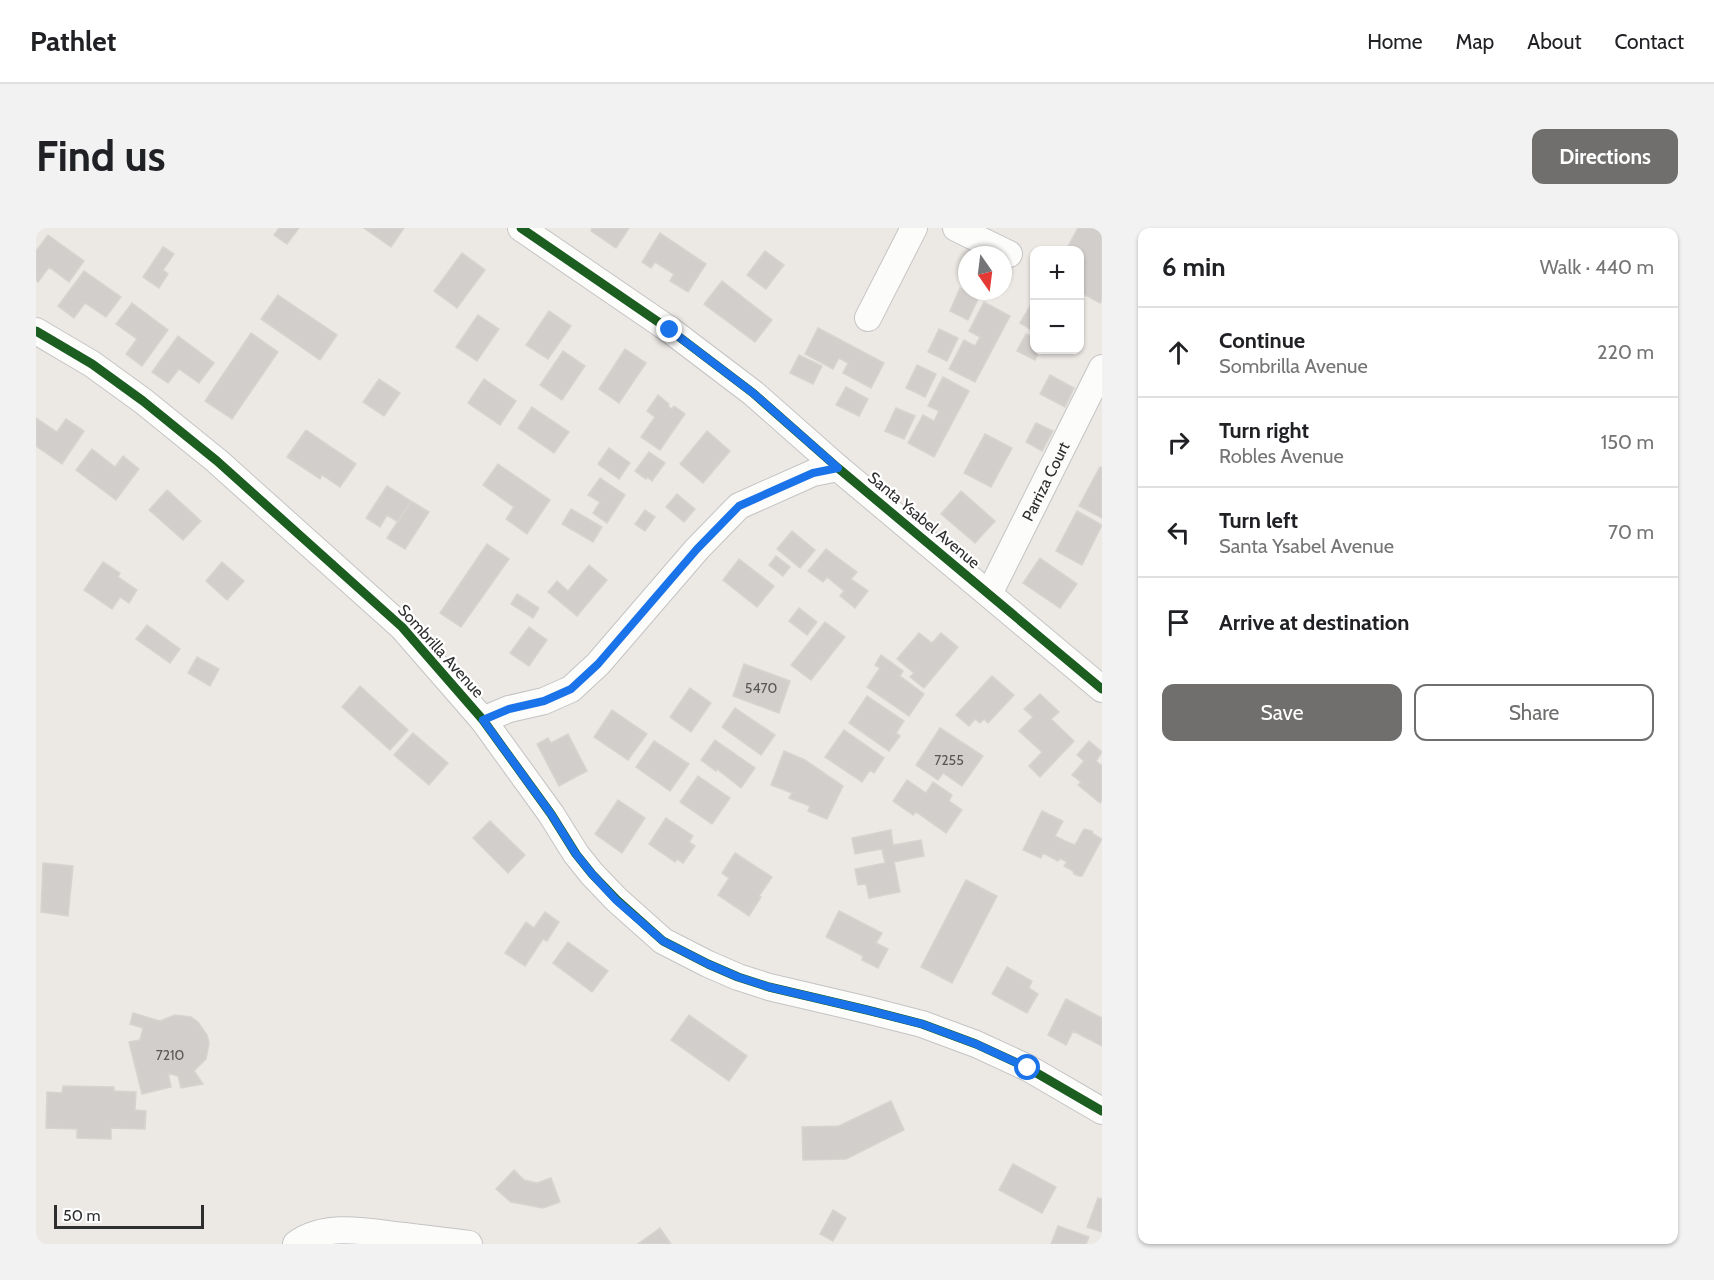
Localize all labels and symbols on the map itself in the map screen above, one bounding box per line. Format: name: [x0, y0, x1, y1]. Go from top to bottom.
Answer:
north arrow: [958, 246, 1012, 300]
route end: [656, 316, 682, 342]
street label: Parriza Court: [1018, 438, 1073, 524]
street label: Santa Ysabel Avenue: [864, 468, 984, 572]
street label: Sombrilla Avenue: [394, 600, 488, 702]
house number: 5470: [745, 679, 777, 697]
house number: 7255: [934, 751, 964, 769]
house number: 7210: [156, 1046, 185, 1064]
route start: [1014, 1054, 1040, 1080]
scale bar: [54, 1202, 204, 1230]

